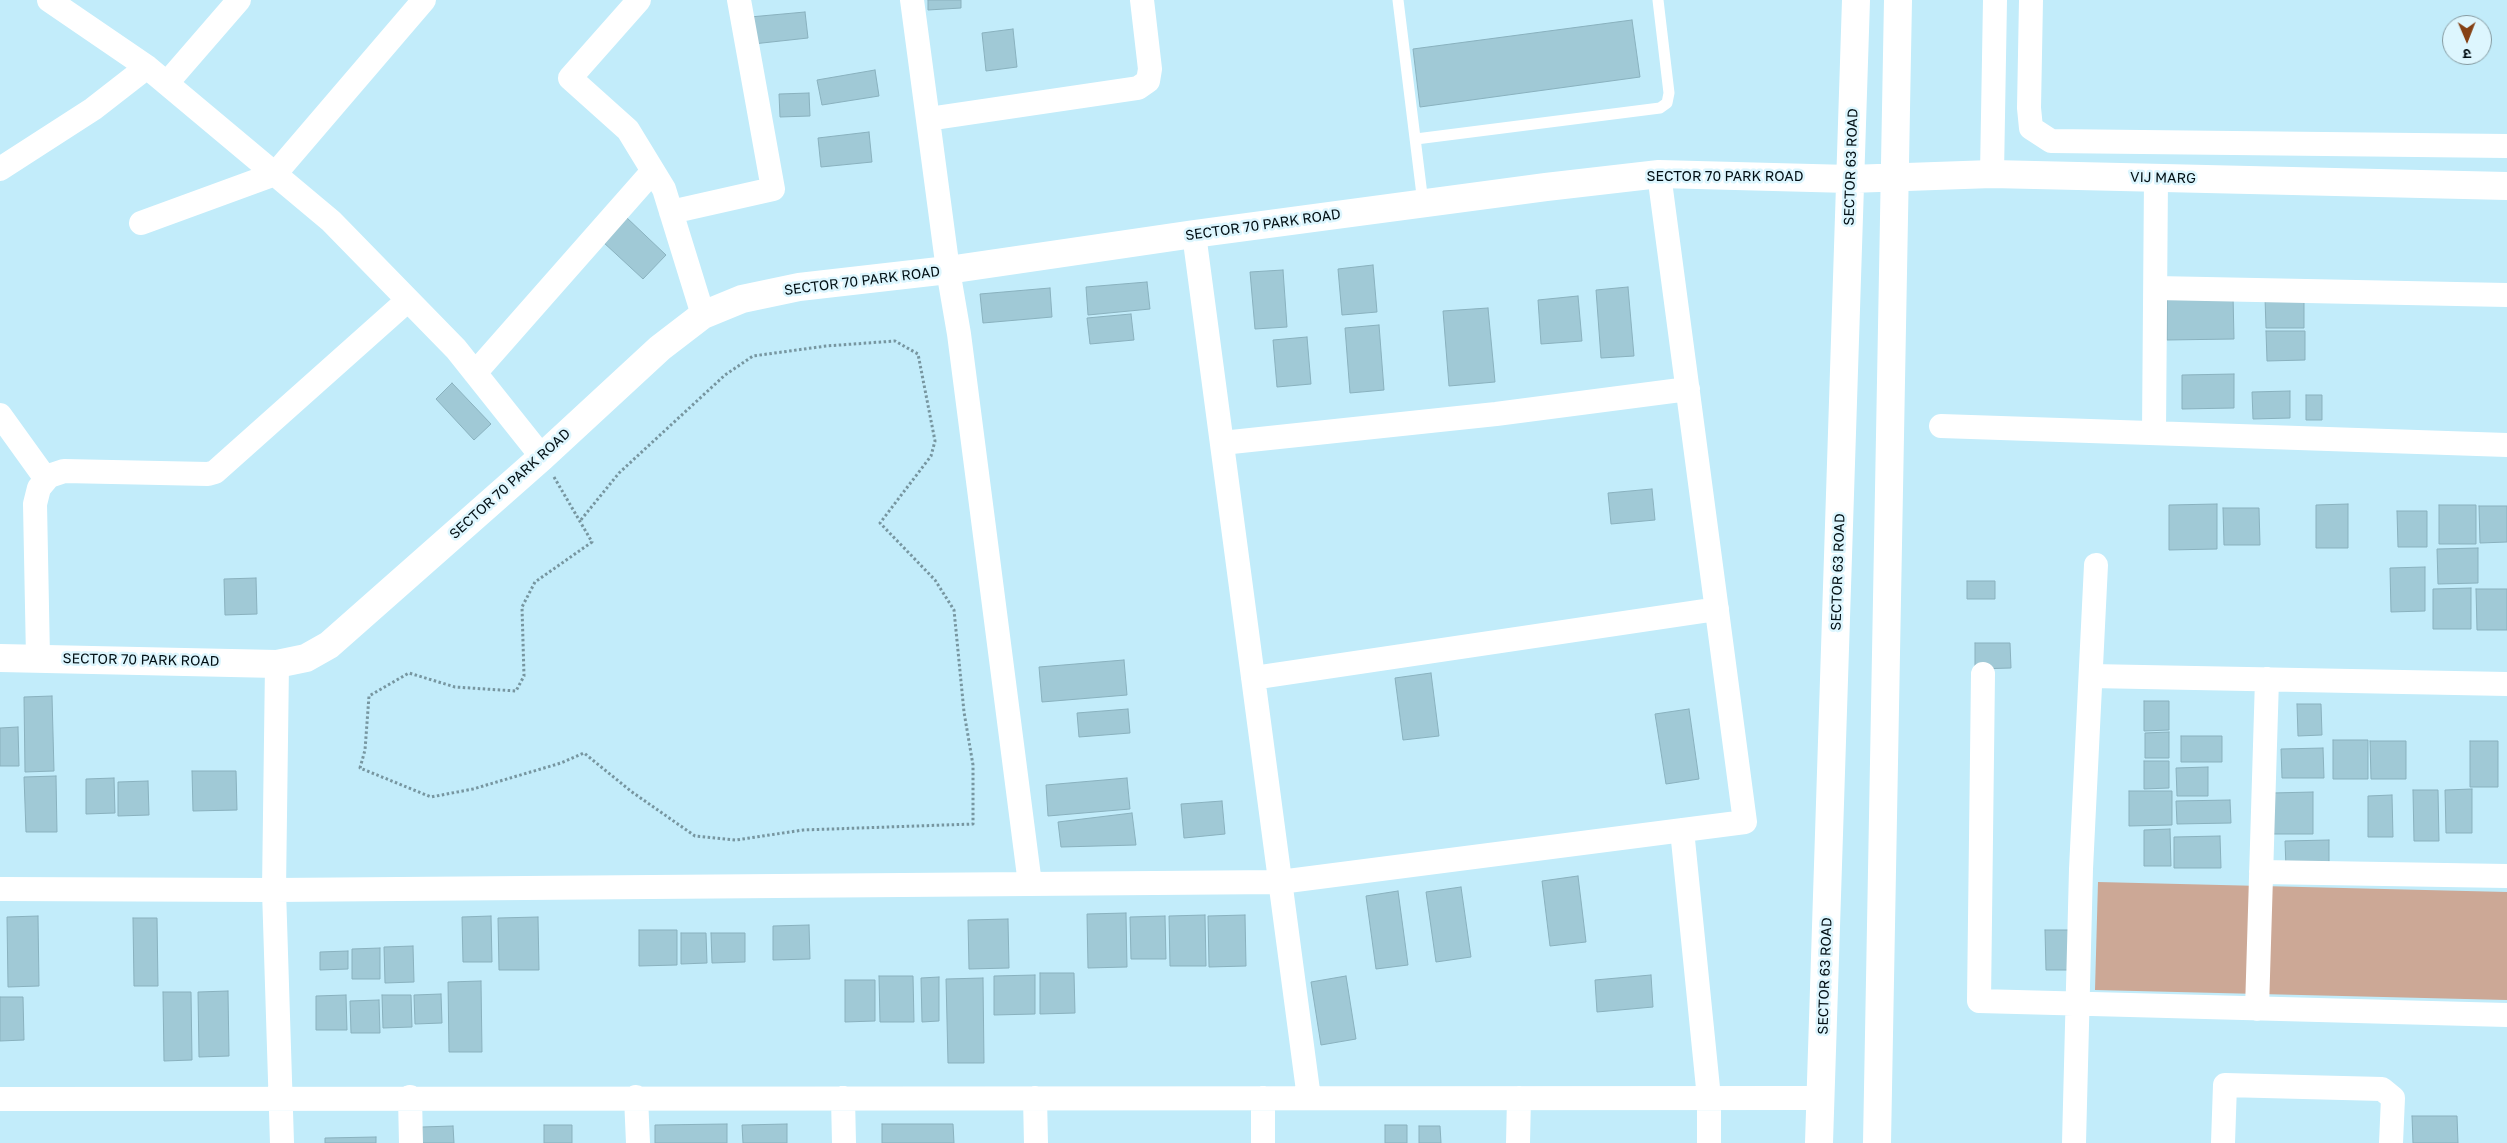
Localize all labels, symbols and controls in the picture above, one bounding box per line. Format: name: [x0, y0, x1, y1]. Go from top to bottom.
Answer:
north arrow: [2442, 15, 2492, 65]
text: उ: [2463, 46, 2472, 63]
street label: SECTOR 63 ROAD: [1841, 108, 1861, 226]
street label: SECTOR 70 PARK ROAD: [1647, 169, 1803, 185]
street label: VIJ MARG: [2130, 169, 2196, 187]
street label: SECTOR 70 PARK ROAD: [1184, 206, 1342, 244]
street label: SECTOR 70 PARK ROAD: [783, 263, 941, 299]
street label: SECTOR 70 PARK ROAD: [446, 425, 574, 543]
street label: SECTOR 63 ROAD: [1828, 513, 1848, 631]
street label: SECTOR 70 PARK ROAD: [62, 650, 220, 670]
street label: SECTOR 63 ROAD: [1815, 917, 1835, 1035]

